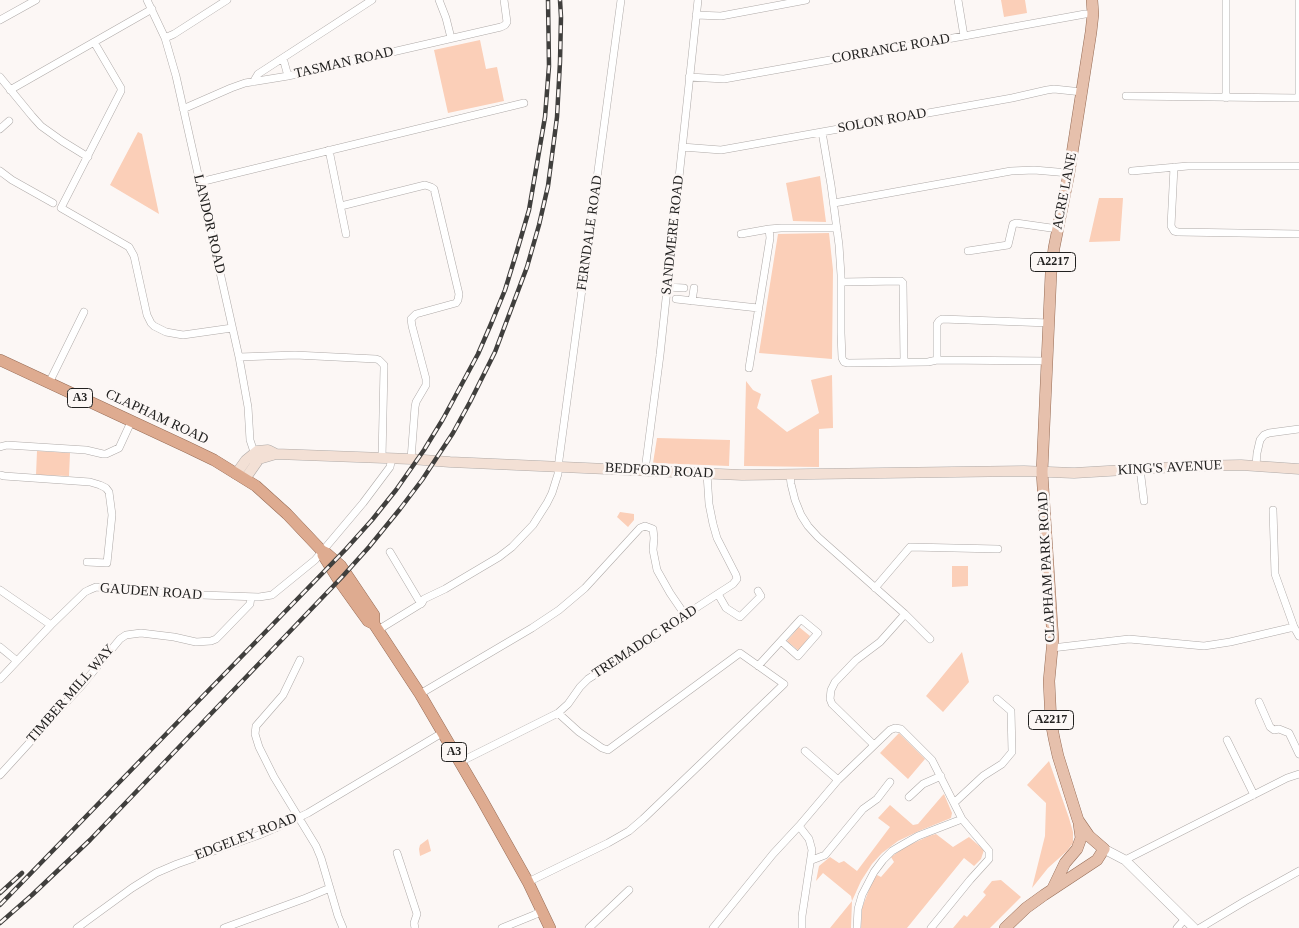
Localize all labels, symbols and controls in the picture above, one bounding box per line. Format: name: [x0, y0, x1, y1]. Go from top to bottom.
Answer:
street label: CORRANCE ROAD: [831, 30, 951, 68]
street label: TASMAN ROAD: [293, 43, 395, 83]
street label: SOLON ROAD: [836, 105, 928, 137]
street label: ACRE LANE: [1049, 151, 1081, 231]
street label: LANDOR ROAD: [189, 173, 229, 275]
street label: FERNDALE ROAD: [574, 174, 606, 292]
street label: SANDMERE ROAD: [658, 174, 688, 296]
road number: A2217: [1030, 252, 1076, 272]
street label: CLAPHAM ROAD: [103, 386, 211, 448]
road number: A3: [68, 388, 92, 408]
street label: KING'S AVENUE: [1117, 457, 1223, 479]
street label: BEDFORD ROAD: [604, 460, 714, 482]
street label: CLAPHAM PARK ROAD: [1035, 491, 1059, 643]
street label: GAUDEN ROAD: [99, 580, 203, 604]
street label: TREMADOC ROAD: [589, 602, 701, 682]
street label: TIMBER MILL WAY: [24, 641, 118, 747]
road number: A2217: [1028, 710, 1074, 730]
road number: A3: [442, 742, 466, 762]
street label: EDGELEY ROAD: [193, 810, 299, 864]

